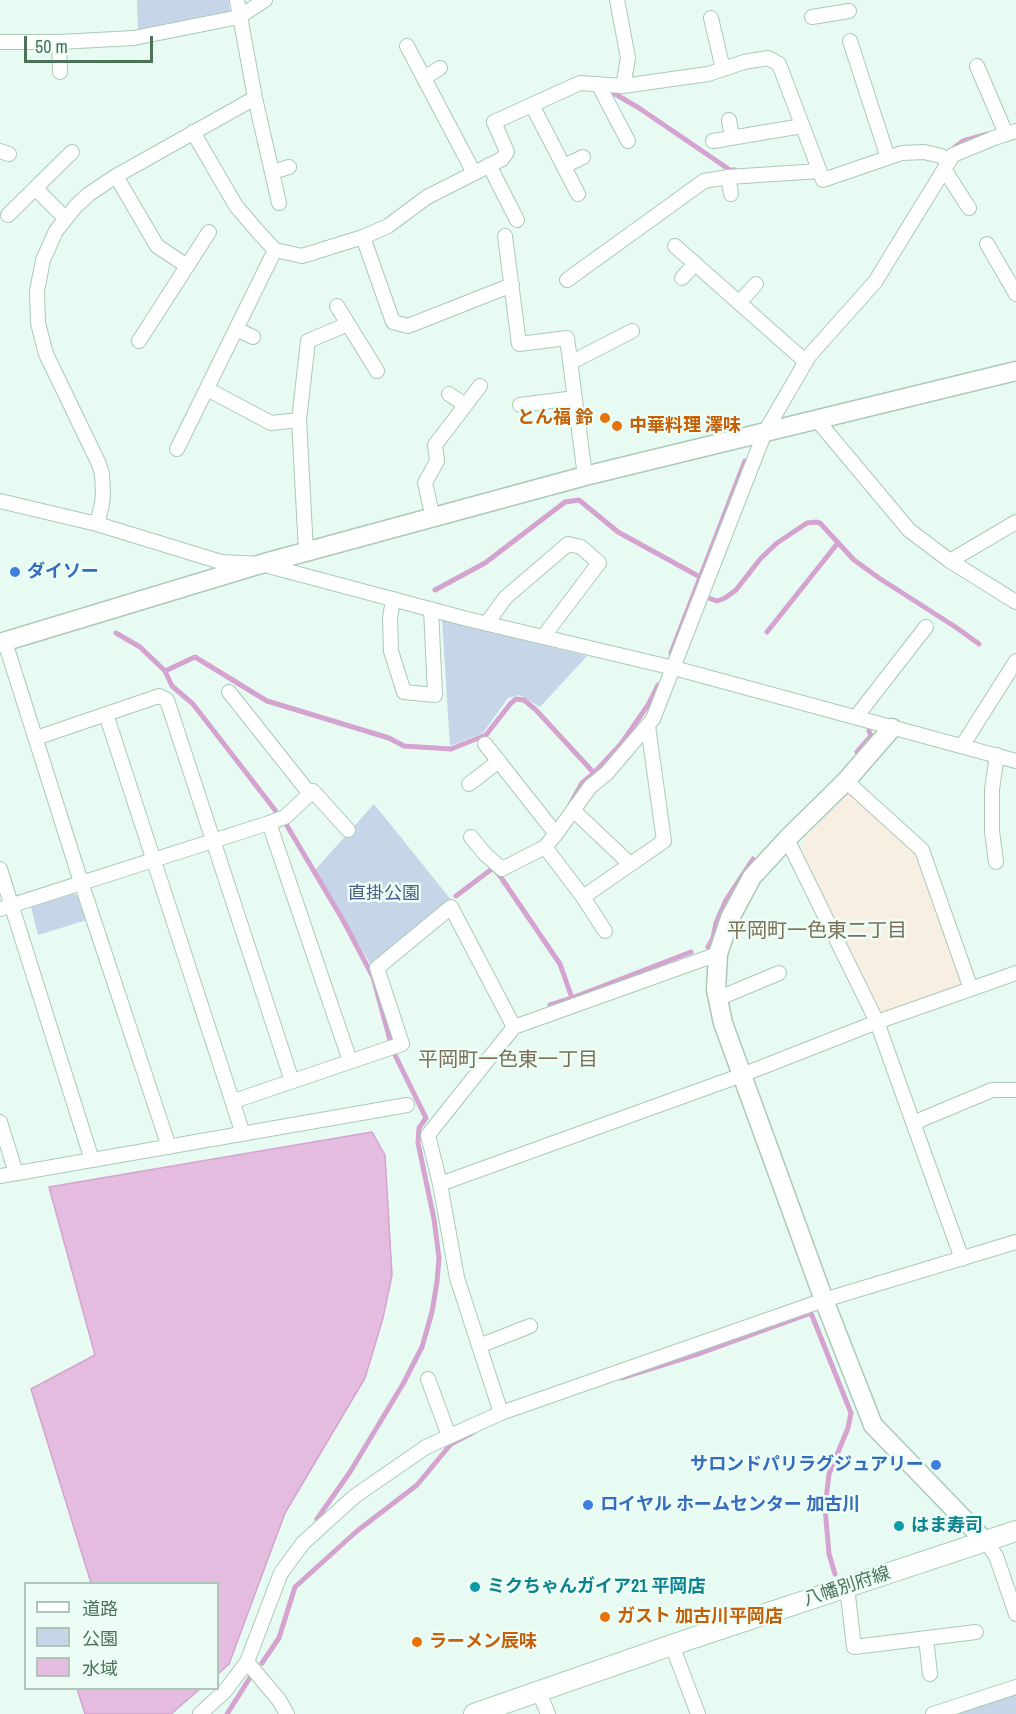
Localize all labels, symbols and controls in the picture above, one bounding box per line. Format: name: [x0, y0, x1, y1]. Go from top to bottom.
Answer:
scale bar: [27, 24, 156, 62]
text: 50 m: [35, 34, 68, 59]
place label: とん福 鈴: [517, 407, 593, 429]
marker: とん福 鈴: [598, 411, 612, 425]
place label: 中華料理 澤味: [629, 415, 741, 437]
marker: 中華料理 澤味: [610, 419, 624, 433]
place label: ダイソー: [27, 561, 99, 583]
marker: ダイソー: [8, 565, 22, 579]
park label: 直掛公園: [348, 883, 420, 905]
district label: 平岡町一色東二丁目: [727, 920, 907, 944]
district label: 平岡町一色東一丁目: [418, 1049, 598, 1073]
place label: サロンドパリラグジュアリー: [690, 1454, 924, 1476]
marker: サロンドパリラグジュアリー: [929, 1458, 943, 1472]
place label: ロイヤル ホームセンター 加古川: [600, 1494, 860, 1516]
marker: ロイヤル ホームセンター 加古川: [581, 1498, 595, 1512]
place label: はま寿司: [911, 1515, 983, 1537]
marker: はま寿司: [892, 1519, 906, 1533]
street label: 八幡別府線: [801, 1563, 893, 1611]
place label: ミクちゃんガイア21 平岡店: [487, 1576, 706, 1598]
marker: ミクちゃんガイア21 平岡店: [468, 1580, 482, 1594]
legend: [24, 1582, 219, 1690]
text: 道路: [82, 1596, 118, 1621]
place label: ガスト 加古川平岡店: [617, 1606, 783, 1628]
marker: ガスト 加古川平岡店: [598, 1610, 612, 1624]
text: 公園: [82, 1626, 118, 1651]
place label: ラーメン辰味: [429, 1631, 537, 1653]
marker: ラーメン辰味: [410, 1635, 424, 1649]
text: 水域: [82, 1656, 118, 1681]

